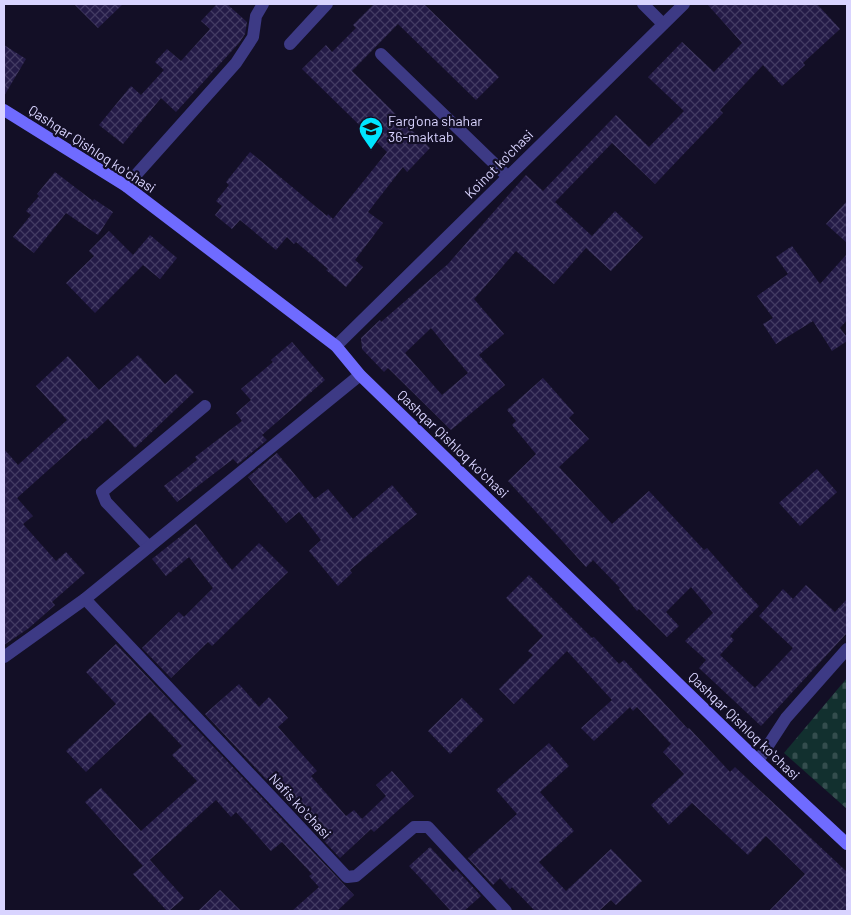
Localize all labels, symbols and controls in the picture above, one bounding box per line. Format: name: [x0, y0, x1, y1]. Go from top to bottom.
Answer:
street label: Qashqar Qishloq koʻchasi: [26, 101, 159, 196]
place label: Farg'ona shahar 36-maktab: [388, 112, 482, 145]
school or university icon: Farg'ona shahar 36-maktab: [358, 116, 384, 150]
street label: Koinot ko'chasi: [461, 126, 537, 202]
street label: Qashqar Qishloq koʻchasi: [394, 386, 513, 501]
street label: Qashqar Qishloq koʻchasi: [685, 668, 804, 783]
street label: Nafis koʻchasi: [266, 769, 335, 842]

